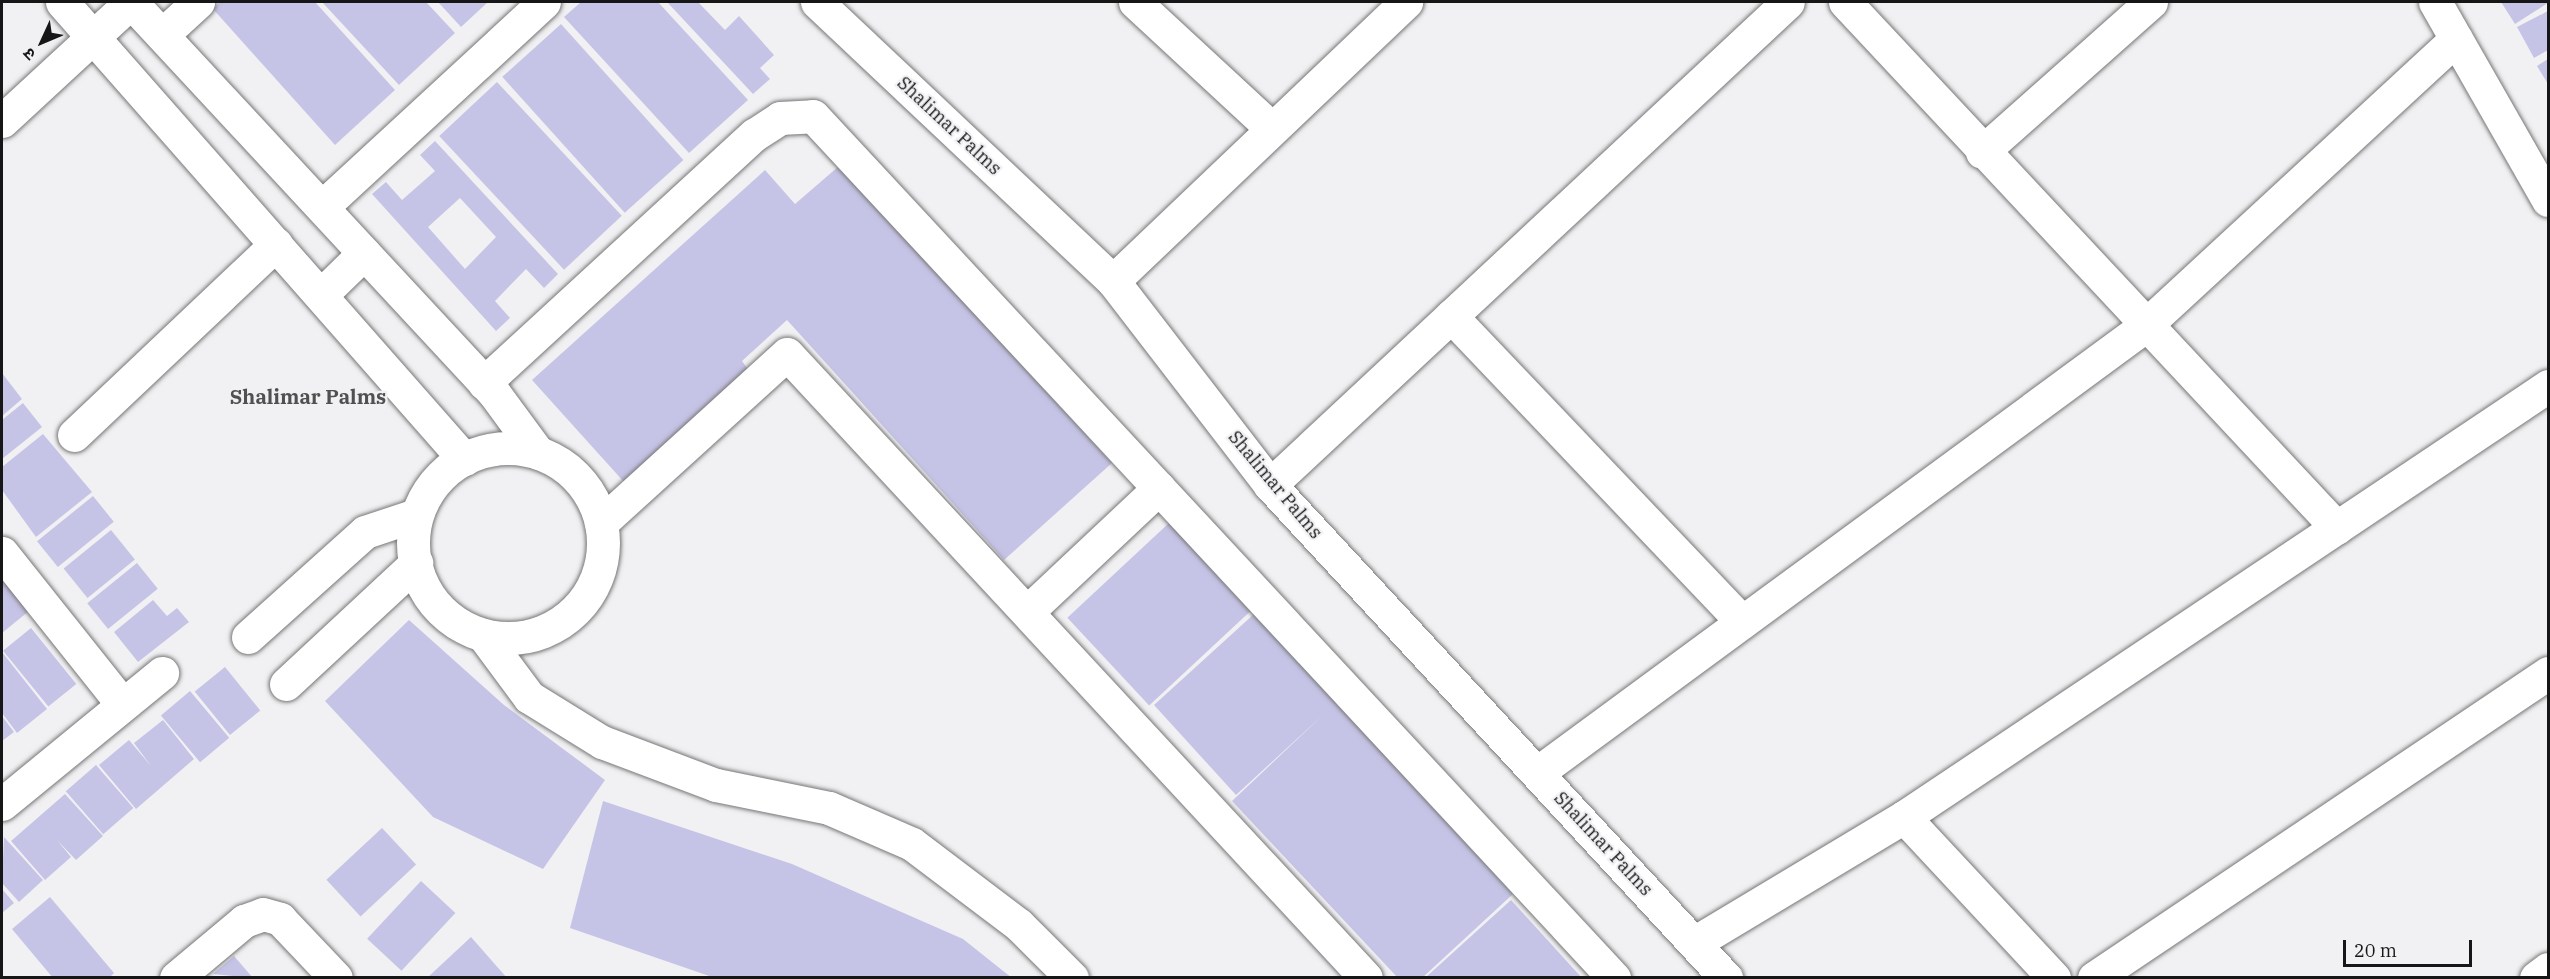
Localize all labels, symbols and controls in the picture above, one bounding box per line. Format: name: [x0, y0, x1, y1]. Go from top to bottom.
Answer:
north arrow: [12, 12, 72, 72]
text: उ: [19, 44, 40, 65]
street label: Shalimar Palms: [893, 72, 1005, 180]
district label: Shalimar Palms: [230, 384, 386, 408]
street label: Shalimar Palms: [1224, 427, 1326, 543]
street label: Shalimar Palms: [1549, 788, 1657, 900]
scale bar: [2346, 928, 2475, 966]
text: 20 m: [2354, 939, 2397, 962]

